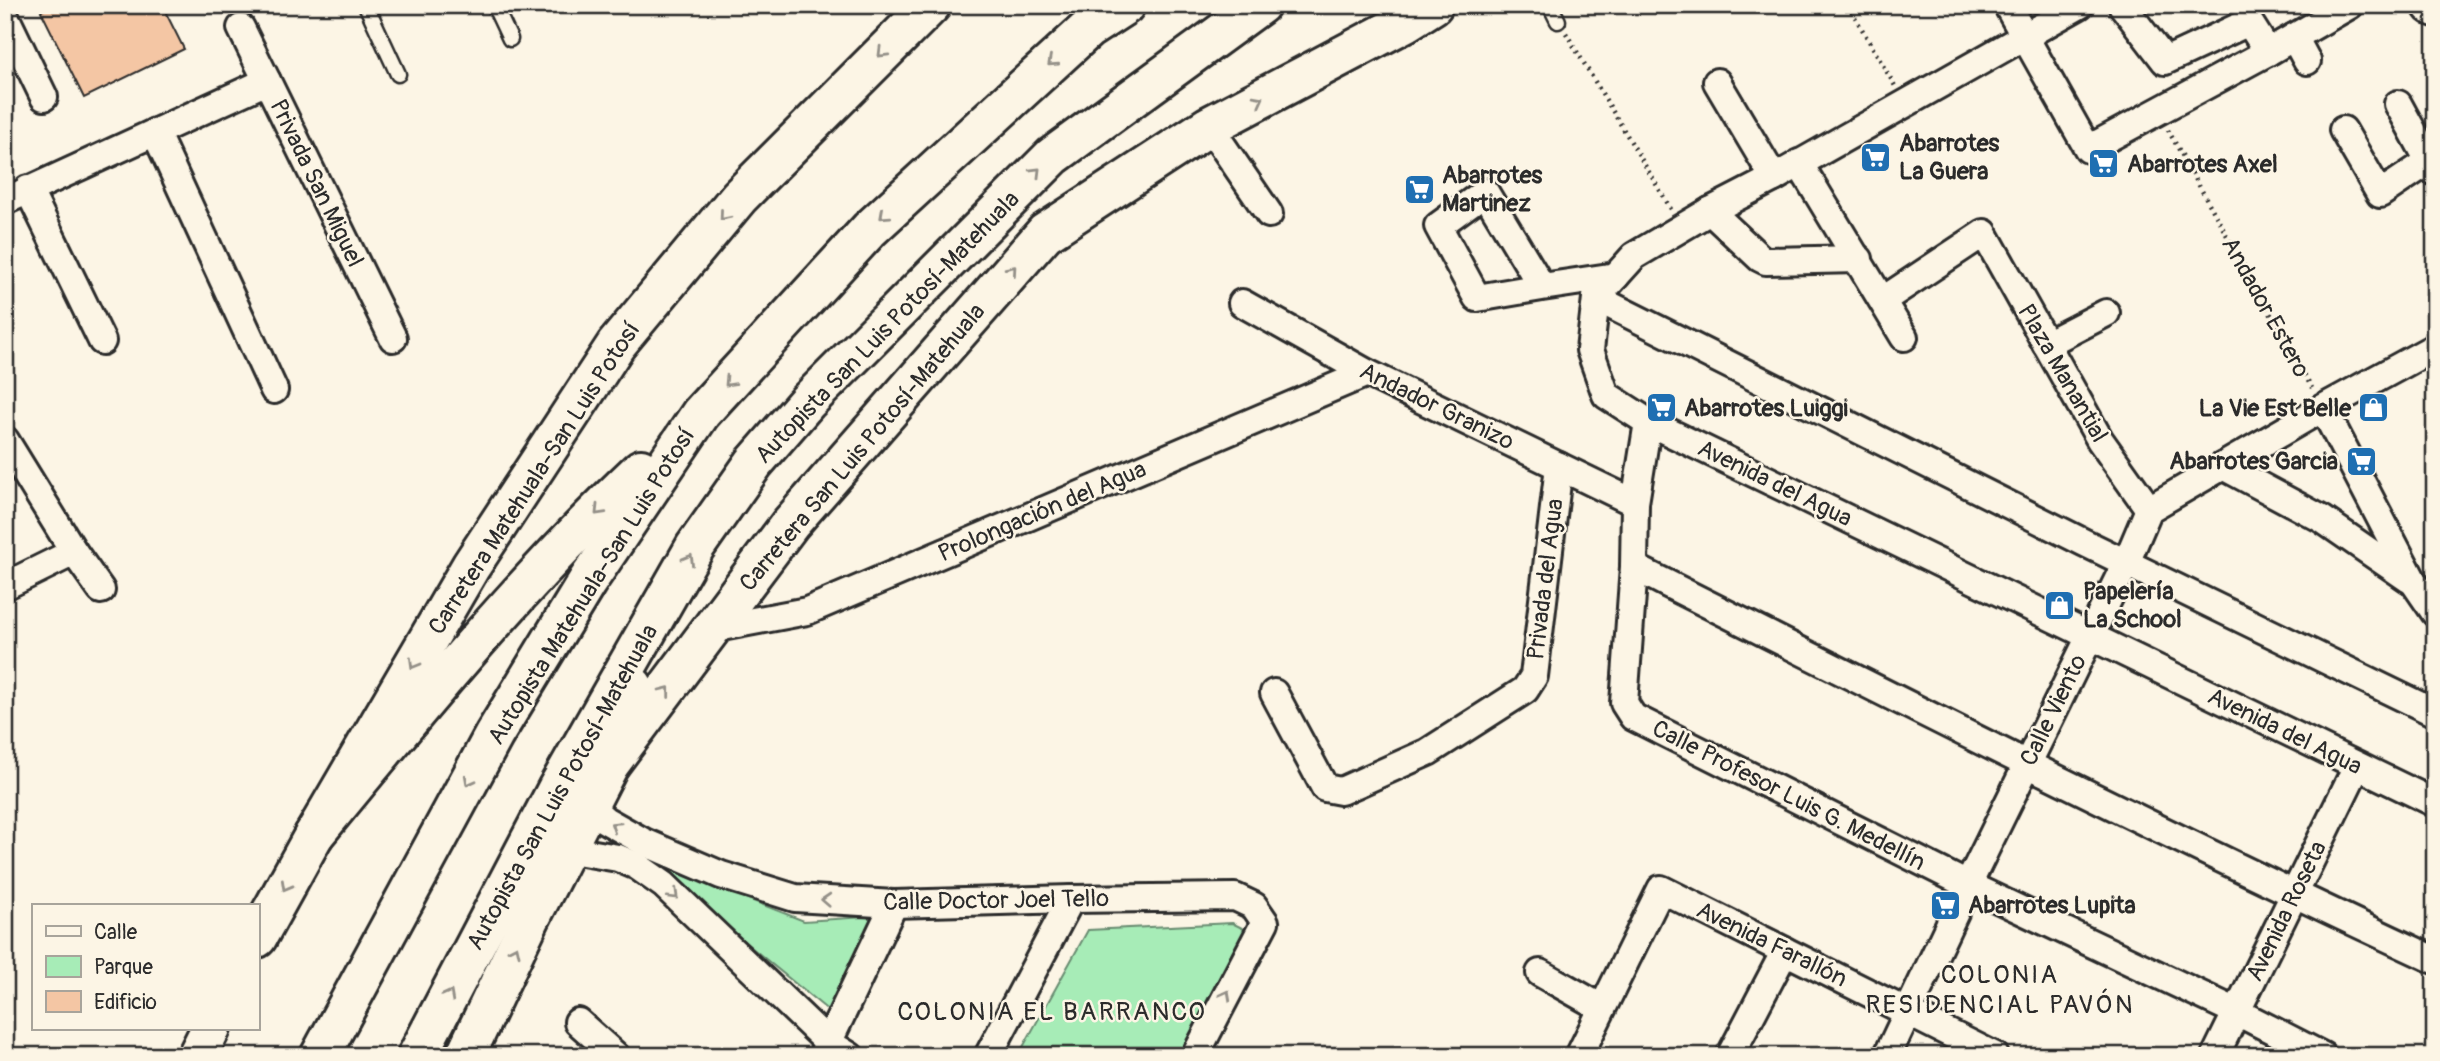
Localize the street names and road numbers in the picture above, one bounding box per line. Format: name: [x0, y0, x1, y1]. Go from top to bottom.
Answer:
street label: Privada San Miguel: [263, 95, 370, 272]
street label: Autopista San Luis Potosí-Matehuala: [749, 185, 1026, 470]
street label: Andador Estero: [2215, 232, 2316, 382]
street label: Carretera San Luis Potosí-Matehuala: [733, 297, 991, 597]
street label: Plaza Manantial: [2011, 299, 2114, 448]
street label: Carretera Matehuala-San Luis Potosí: [422, 317, 646, 640]
street label: Andador Granizo: [1355, 357, 1519, 456]
street label: Autopista Matehuala-San Luis Potosí: [482, 423, 701, 750]
street label: Avenida del Agua: [1693, 434, 1857, 533]
street label: Prolongación del Agua: [934, 455, 1150, 568]
street label: Privada del Agua: [1521, 497, 1570, 661]
street label: Autopista San Luis Potosí-Matehuala: [461, 619, 664, 955]
street label: Calle Viento: [2014, 650, 2093, 771]
street label: Avenida del Agua: [2203, 682, 2367, 781]
street label: Calle Profesor Luis G. Medellín: [1647, 714, 1930, 877]
street label: Avenida Roseta: [2240, 836, 2333, 986]
street label: Calle Doctor Joel Tello: [883, 884, 1109, 917]
street label: Avenida Farallón: [1692, 895, 1852, 993]

